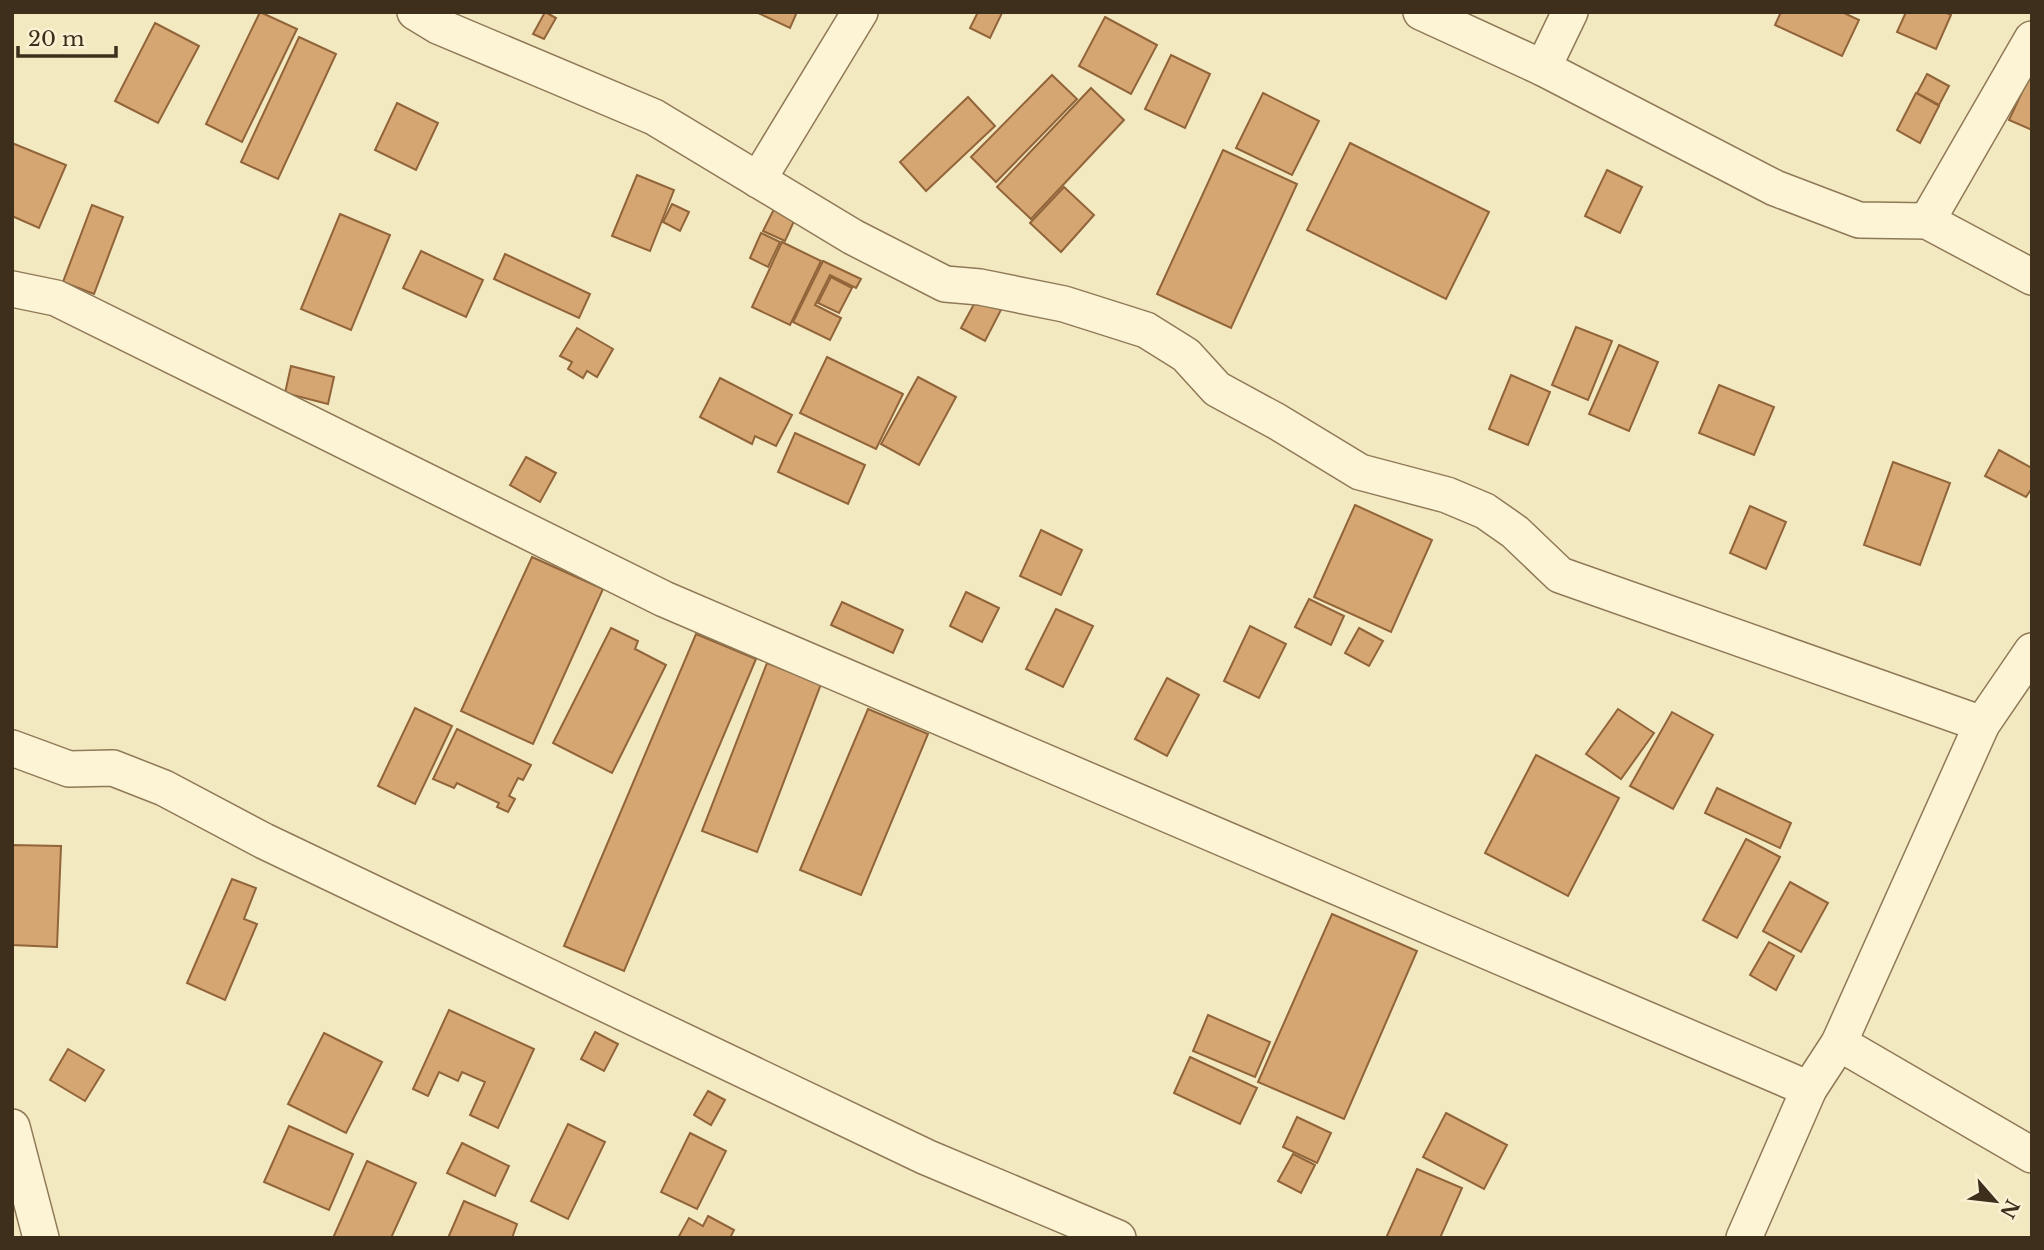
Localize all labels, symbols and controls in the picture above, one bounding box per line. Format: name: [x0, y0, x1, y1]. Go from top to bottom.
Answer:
scale bar: [18, 14, 116, 58]
text: 20 m: [28, 26, 85, 52]
north arrow: [1960, 1166, 2030, 1236]
text: N: [1995, 1195, 2024, 1222]

